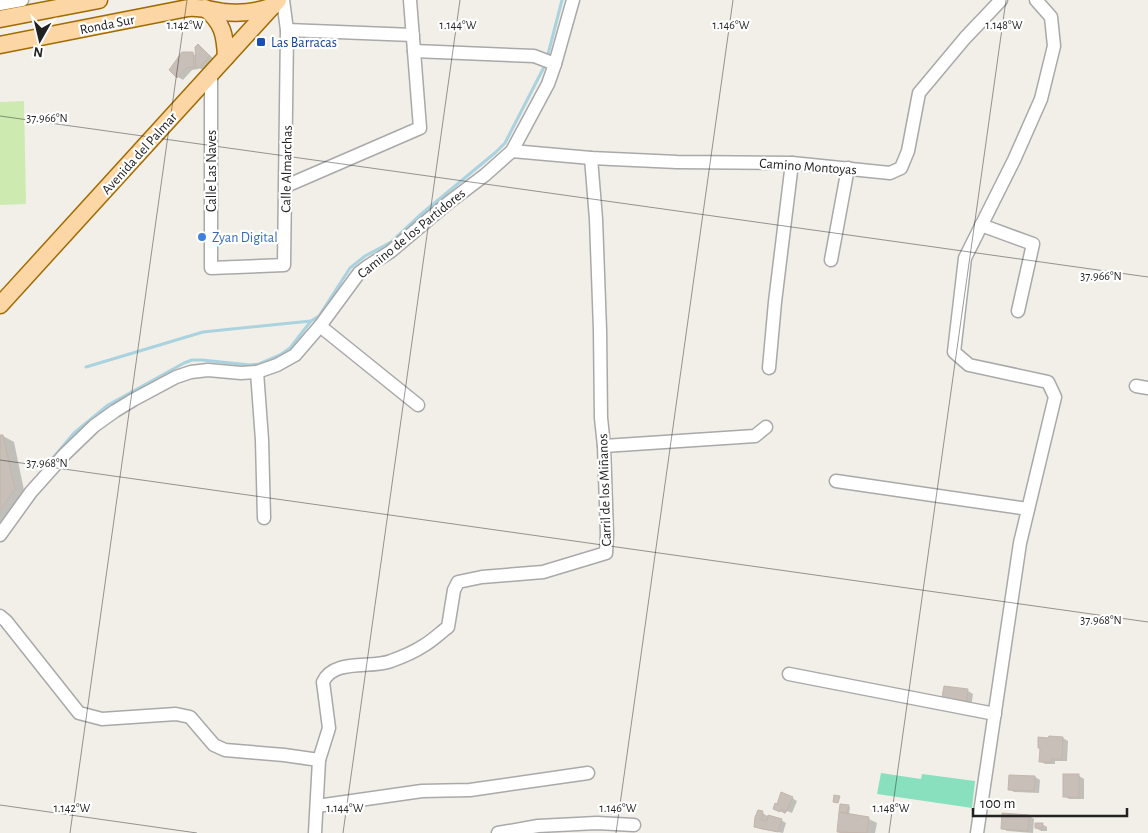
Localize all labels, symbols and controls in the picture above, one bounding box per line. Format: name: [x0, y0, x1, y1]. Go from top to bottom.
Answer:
street label: Ronda Sur: [79, 13, 136, 37]
north arrow: [15, 15, 65, 65]
text: 1.142°W: [167, 19, 204, 31]
text: 1.144°W: [440, 19, 477, 31]
text: 1.146°W: [713, 19, 750, 31]
text: 1.148°W: [986, 19, 1023, 31]
marker: Las Barracas: [255, 36, 267, 48]
place label: Las Barracas: [271, 36, 337, 50]
text: N: [33, 44, 44, 59]
street label: Avenida del Palmar: [99, 110, 180, 197]
text: 37.966°N: [26, 112, 68, 124]
street label: Calle Almarchas: [279, 125, 295, 213]
street label: Calle Las Naves: [205, 130, 219, 212]
street label: Camino Montoyas: [759, 157, 857, 177]
street label: Camino de los Partidores: [355, 186, 468, 281]
marker: Zyan Digital: [196, 231, 208, 243]
place label: Zyan Digital: [212, 231, 278, 245]
text: 37.966°N: [1080, 270, 1122, 282]
street label: Carril de los Miñanos: [596, 433, 614, 547]
text: 37.968°N: [26, 457, 68, 469]
text: 37.968°N: [1080, 614, 1122, 626]
scale bar: [973, 786, 1127, 818]
text: 100 m: [980, 796, 1015, 811]
text: 1.142°W: [54, 802, 91, 814]
text: 1.144°W: [327, 802, 364, 814]
text: 1.146°W: [600, 802, 637, 814]
text: 1.148°W: [873, 802, 910, 814]

